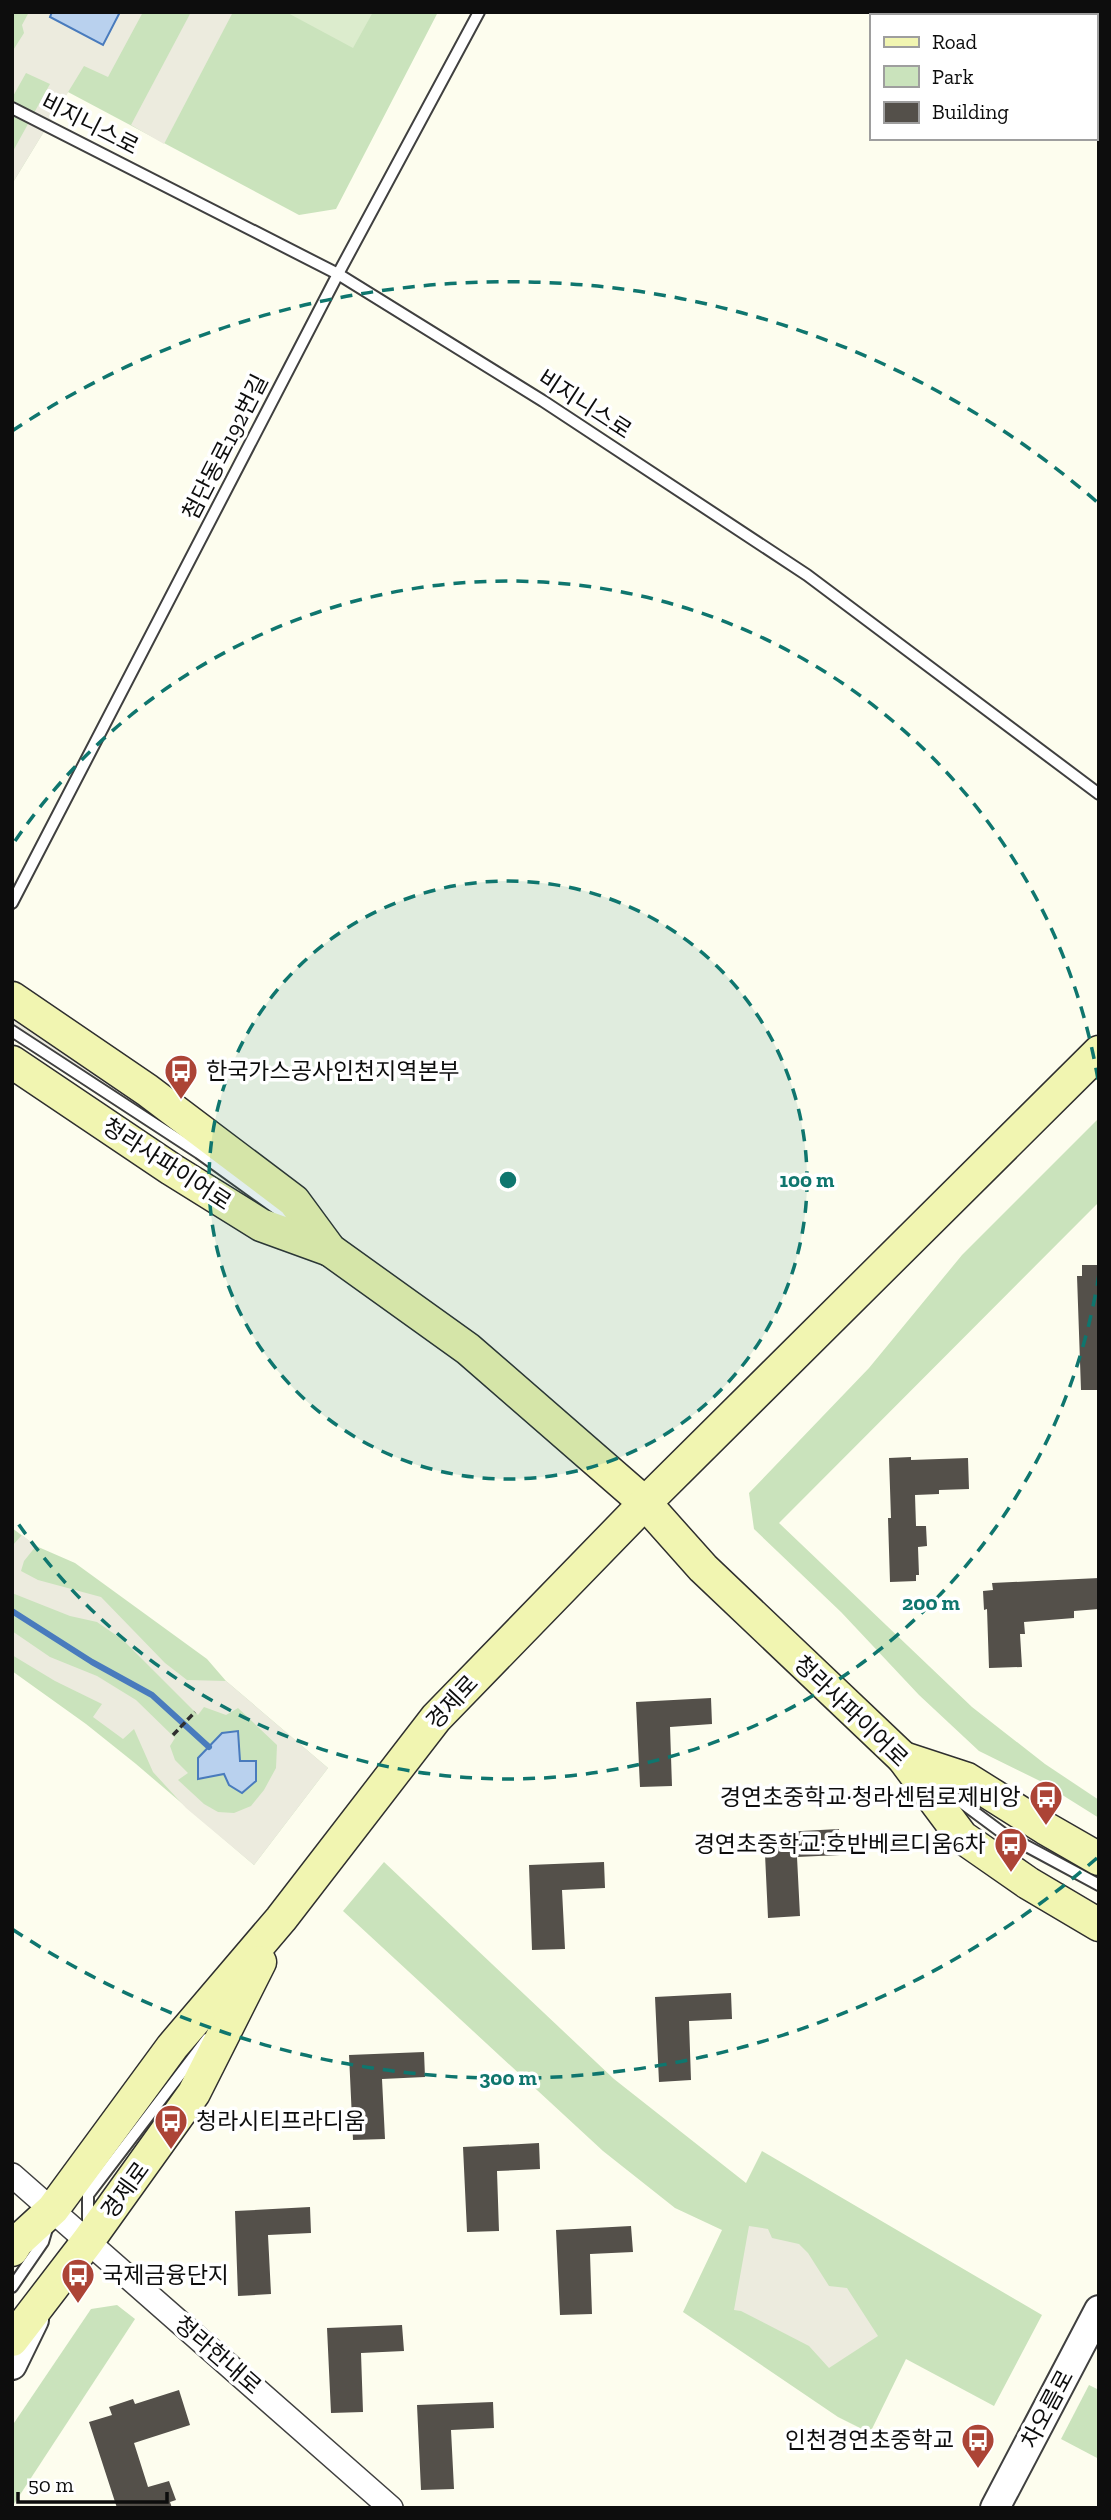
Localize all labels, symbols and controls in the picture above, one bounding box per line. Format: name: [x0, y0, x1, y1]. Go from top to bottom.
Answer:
legend: [870, 14, 1097, 140]
text: Road: [932, 29, 978, 54]
text: Park: [932, 64, 974, 89]
street label: 비지니스로: [37, 88, 143, 160]
text: Building: [932, 99, 1009, 124]
street label: 비지니스로: [533, 363, 637, 445]
street label: 첨단동로192번길: [176, 369, 274, 525]
bus stop icon: 한국가스공사인천지역본부: [162, 1052, 200, 1101]
place label: 한국가스공사인천지역본부: [206, 1057, 460, 1085]
street label: 청라사파이어로: [97, 1112, 237, 1216]
text: 100 m: [780, 1167, 835, 1192]
centre of rings: [496, 1168, 520, 1192]
text: 200 m: [902, 1590, 960, 1615]
street label: 청라사파이어로: [788, 1649, 914, 1773]
street label: 경제로: [420, 1669, 484, 1735]
bus stop icon: 경연초중학교·청라센텀로제비앙: [1027, 1778, 1065, 1827]
place label: 경연초중학교·청라센텀로제비앙: [720, 1783, 1021, 1811]
bus stop icon: 경연초중학교·호반베르디움6차: [992, 1825, 1030, 1874]
place label: 경연초중학교·호반베르디움6차: [694, 1830, 986, 1858]
text: 300 m: [479, 2065, 537, 2090]
bus stop icon: 청라시티프라디움: [152, 2102, 190, 2151]
place label: 청라시티프라디움: [196, 2107, 365, 2135]
street label: 경제로: [95, 2156, 155, 2224]
bus stop icon: 국제금융단지: [59, 2256, 97, 2305]
place label: 국제금융단지: [102, 2261, 229, 2289]
street label: 청라한내로: [169, 2310, 267, 2400]
street label: 차오름로: [1015, 2365, 1079, 2453]
bus stop icon: 인천경연초중학교: [959, 2421, 997, 2470]
place label: 인천경연초중학교: [785, 2426, 954, 2454]
scale bar: [18, 2460, 166, 2504]
text: 50 m: [28, 2472, 74, 2497]

